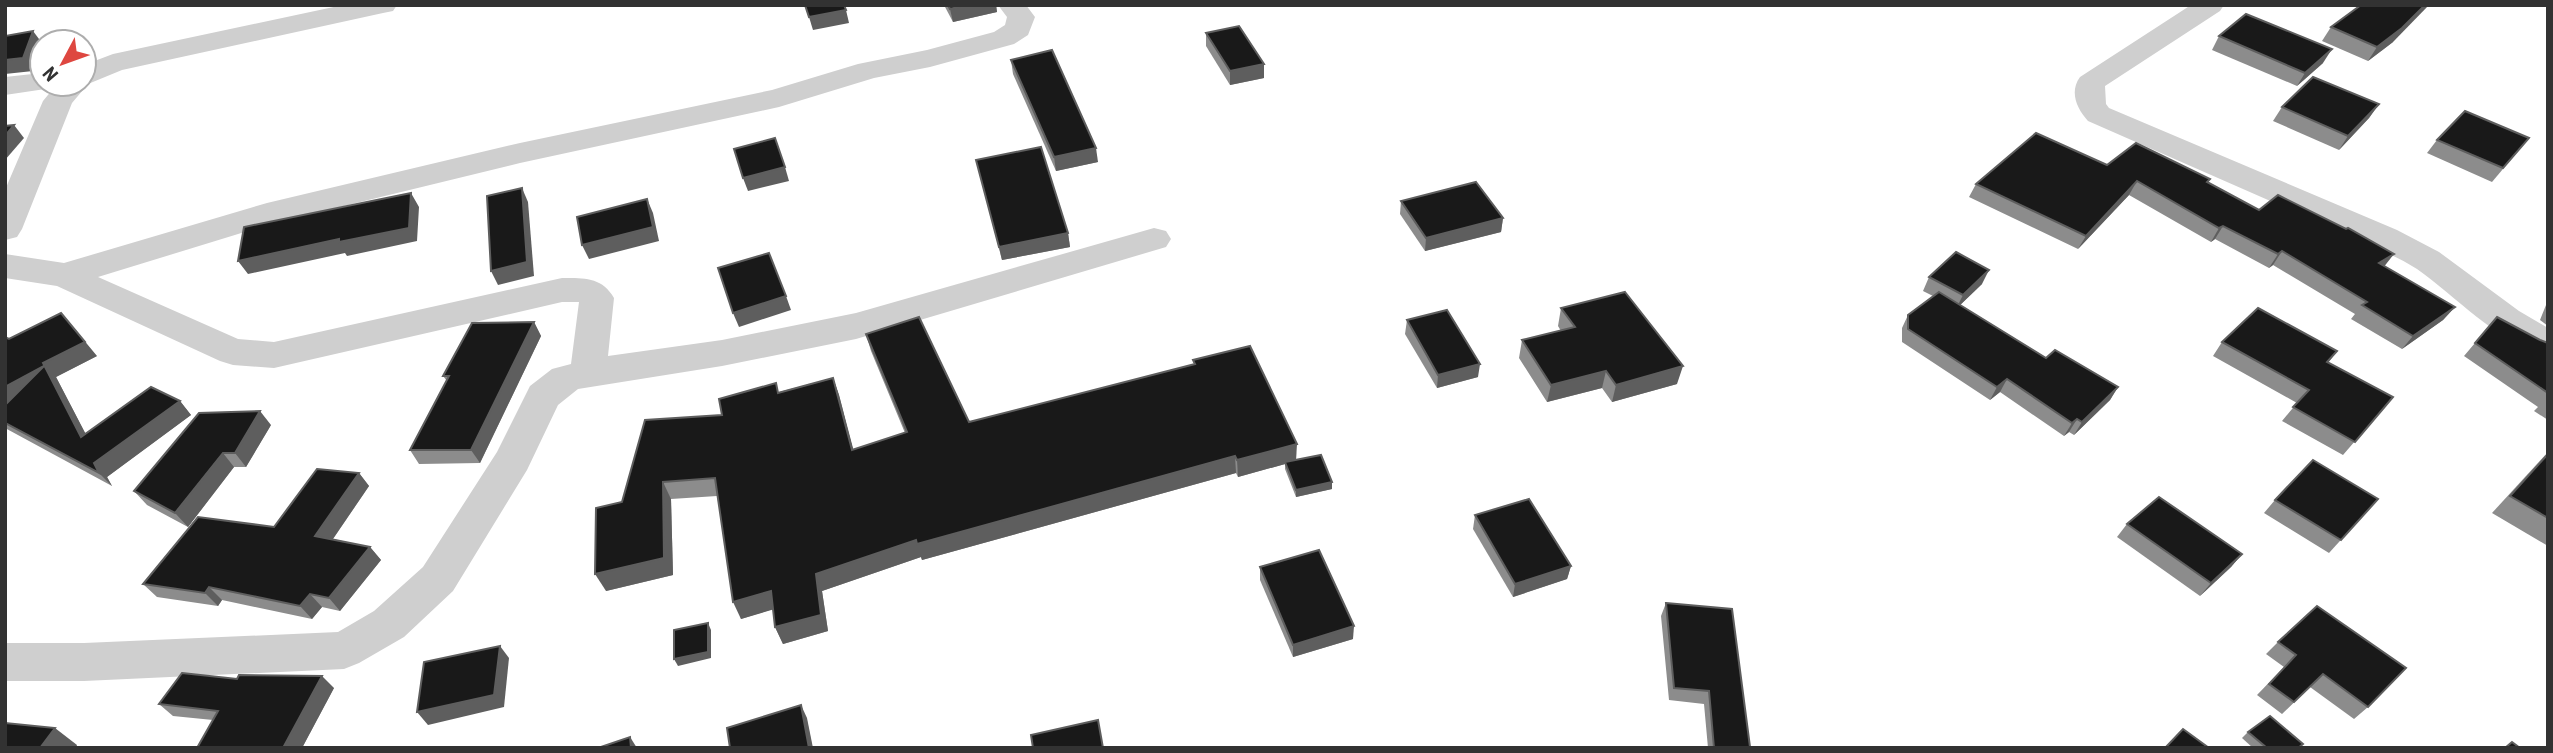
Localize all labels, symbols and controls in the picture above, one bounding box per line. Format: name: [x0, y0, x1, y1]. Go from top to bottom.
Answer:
north arrow: [28, 28, 98, 98]
text: N: [38, 62, 63, 86]

